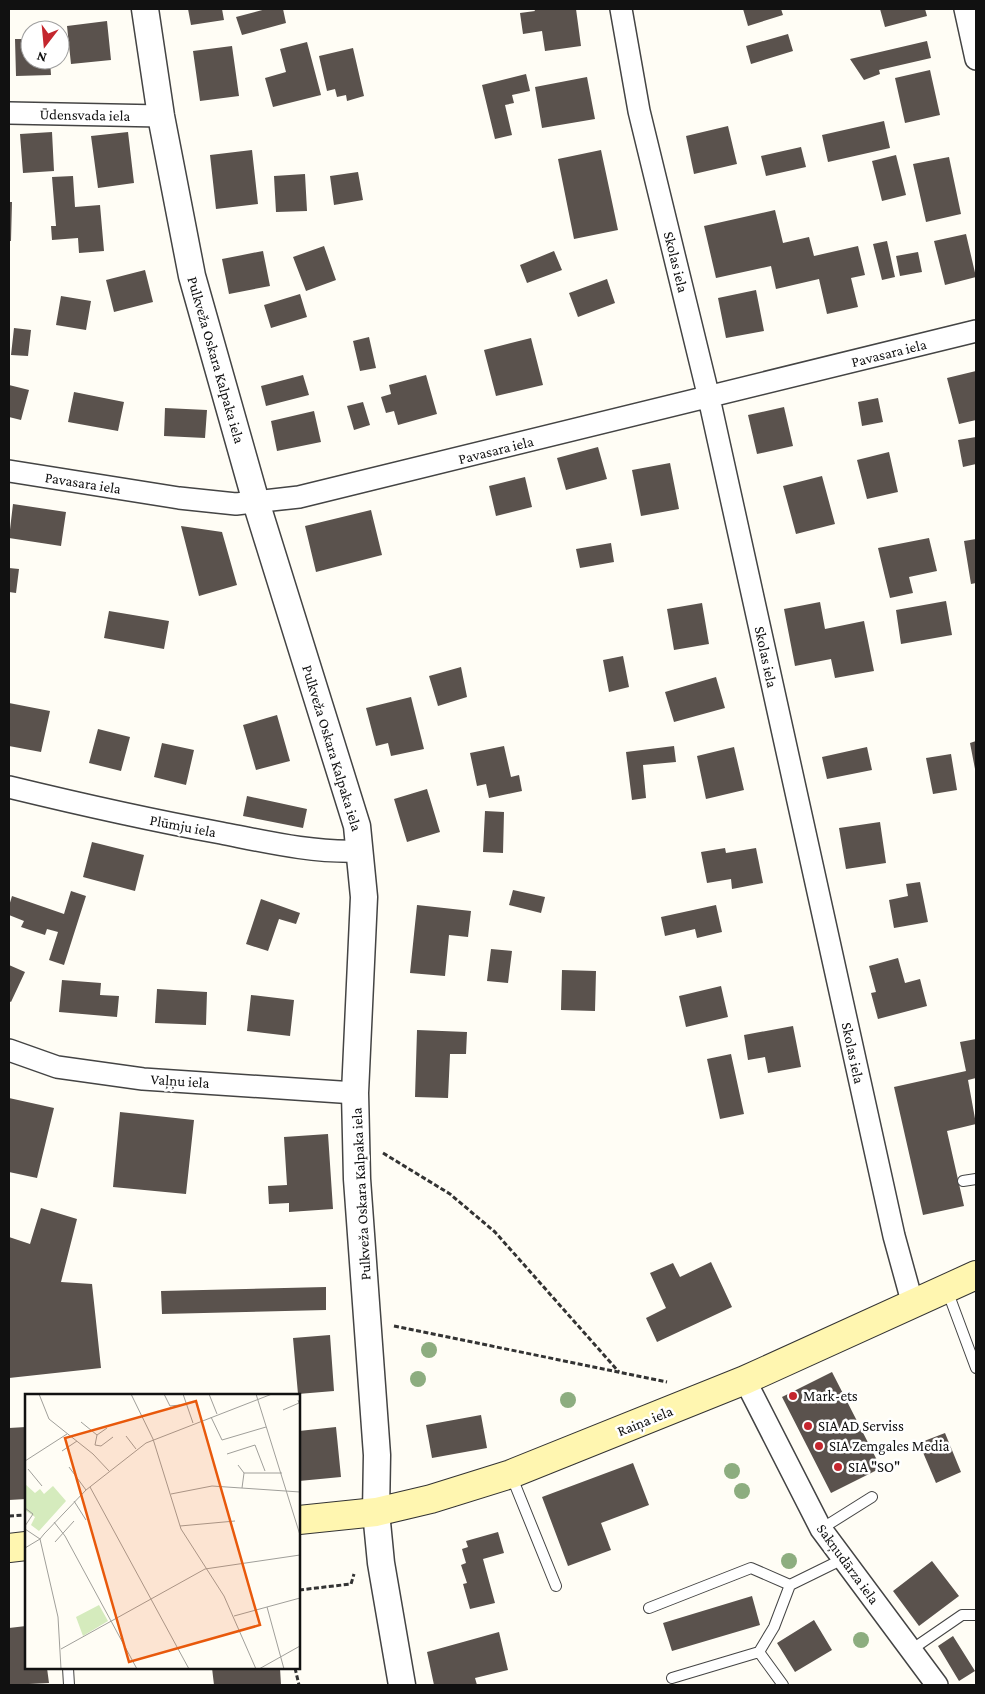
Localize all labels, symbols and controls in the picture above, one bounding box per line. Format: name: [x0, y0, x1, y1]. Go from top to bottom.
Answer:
north arrow: [20, 20, 70, 70]
text: N: [34, 48, 48, 67]
street label: Ūdensvada iela: [40, 106, 131, 124]
street label: Skolas iela: [661, 230, 691, 294]
street label: Pulkveža Oskara Kalpaka iela: [184, 275, 248, 446]
street label: Pavasara iela: [850, 336, 928, 370]
street label: Pavasara iela: [457, 433, 535, 467]
street label: Pavasara iela: [44, 469, 122, 497]
street label: Skolas iela: [752, 625, 780, 689]
street label: Pulkveža Oskara Kalpaka iela: [298, 663, 365, 833]
street label: Plūmju iela: [148, 812, 218, 841]
street label: Skolas iela: [839, 1021, 867, 1085]
street label: Vaļņu iela: [150, 1071, 210, 1093]
street label: Pulkveža Oskara Kalpaka iela: [348, 1107, 375, 1281]
place label: Mark-ets: [803, 1388, 858, 1404]
marker: Mark-ets: [787, 1390, 799, 1402]
inset map: [25, 1394, 300, 1669]
street label: Raiņa iela: [615, 1403, 676, 1441]
place label: SIA AD Serviss: [818, 1418, 904, 1434]
marker: SIA AD Serviss: [802, 1420, 814, 1432]
place label: SIA Zemgales Media: [829, 1438, 950, 1455]
marker: SIA Zemgales Media: [813, 1440, 825, 1452]
place label: SIA "SO": [848, 1459, 900, 1475]
marker: SIA "SO": [832, 1461, 844, 1473]
street label: Sakņudārza iela: [812, 1521, 882, 1608]

